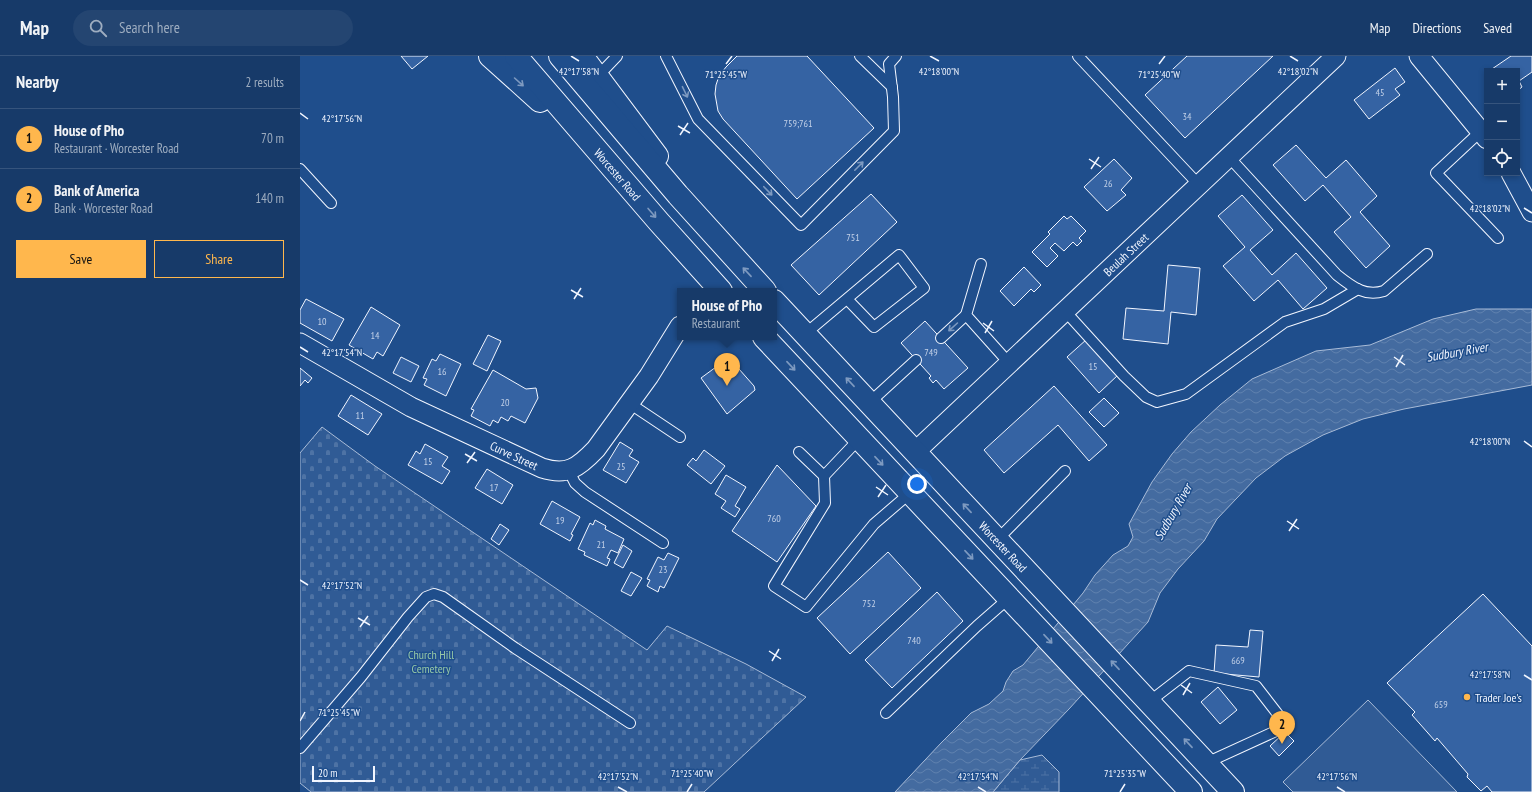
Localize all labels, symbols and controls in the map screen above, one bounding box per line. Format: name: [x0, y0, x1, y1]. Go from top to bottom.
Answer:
search box: [73, 10, 353, 46]
text: Map: [20, 16, 49, 40]
icon: search: [87, 17, 109, 39]
text: Search here: [119, 18, 180, 37]
text: Map: [1370, 19, 1390, 37]
text: Directions: [1412, 19, 1461, 37]
text: Saved: [1483, 19, 1512, 37]
text: 42°17'58"N: [559, 65, 599, 78]
text: 42°18'00"N: [919, 65, 959, 78]
text: 42°18'02"N: [1278, 65, 1318, 78]
text: 71°25'45"W: [705, 68, 747, 81]
text: 71°25'40"W: [1138, 68, 1180, 81]
map controls: [1484, 68, 1520, 176]
button: +: [1484, 68, 1520, 104]
text: Nearby: [16, 71, 59, 93]
text: 2 results: [245, 74, 284, 91]
one-way arrow: [514, 78, 524, 87]
one-way arrow: [682, 86, 689, 98]
house number: 45: [1376, 86, 1385, 99]
button: −: [1484, 104, 1520, 140]
house number: 34: [1183, 110, 1192, 123]
text: 42°17'56"N: [322, 112, 362, 125]
house number: 759;761: [783, 117, 813, 130]
text: House of Pho: [54, 121, 124, 140]
text: 1: [26, 130, 32, 147]
text: 70 m: [261, 130, 284, 147]
text: Restaurant · Worcester Road: [54, 140, 179, 157]
button: locate: [1484, 140, 1520, 176]
street label: Worcester Road: [591, 145, 644, 203]
one-way arrow: [854, 161, 864, 171]
house number: 26: [1104, 177, 1113, 190]
text: Bank of America: [54, 181, 139, 200]
one-way arrow: [763, 186, 773, 196]
text: 2: [26, 190, 32, 207]
text: 140 m: [255, 190, 284, 207]
text: Bank · Worcester Road: [54, 200, 153, 217]
text: 42°18'02"N: [1470, 202, 1510, 215]
one-way arrow: [647, 208, 656, 218]
street label: Beulah Street: [1100, 229, 1152, 279]
house number: 751: [846, 231, 860, 244]
button: Save: [16, 240, 146, 278]
button: Share: [154, 240, 284, 278]
one-way arrow: [742, 267, 752, 277]
popup: [677, 288, 777, 340]
text: House of Pho: [692, 296, 762, 315]
house number: 10: [318, 315, 327, 328]
text: Restaurant: [692, 315, 740, 332]
one-way arrow: [948, 322, 958, 332]
house number: 14: [371, 329, 380, 342]
water label: Sudbury River: [1425, 338, 1491, 366]
text: 42°17'54"N: [322, 346, 362, 359]
house number: 749: [924, 346, 938, 359]
pin: 1: [714, 353, 740, 386]
one-way arrow: [786, 360, 795, 370]
house number: 15: [1089, 360, 1098, 373]
house number: 16: [438, 365, 447, 378]
one-way arrow: [845, 377, 854, 387]
house number: 20: [501, 396, 510, 409]
house number: 11: [356, 409, 365, 422]
text: 42°18'00"N: [1470, 435, 1510, 448]
street label: Curve Street: [488, 438, 541, 473]
house number: 15: [424, 455, 433, 468]
one-way arrow: [875, 456, 884, 466]
house number: 25: [617, 460, 626, 473]
your location: [907, 474, 927, 494]
water label: Sudbury River: [1150, 479, 1197, 543]
house number: 17: [490, 481, 499, 494]
one-way arrow: [962, 503, 972, 513]
house number: 760: [767, 512, 781, 525]
house number: 19: [556, 514, 565, 527]
street label: Worcester Road: [976, 518, 1031, 575]
house number: 21: [597, 538, 606, 551]
one-way arrow: [964, 550, 973, 560]
house number: 23: [659, 563, 668, 576]
text: 42°17'52"N: [322, 579, 362, 592]
house number: 752: [862, 597, 876, 610]
house number: 740: [907, 634, 921, 647]
one-way arrow: [1043, 634, 1052, 644]
park label: Church Hill Cemetery: [408, 647, 454, 676]
house number: 669: [1231, 654, 1245, 667]
one-way arrow: [1110, 660, 1119, 670]
text: 42°17'58"N: [1470, 668, 1510, 681]
place label: Trader Joe's: [1475, 690, 1522, 705]
marker: Trader Joe's: [1462, 692, 1472, 702]
house number: 659: [1434, 698, 1448, 711]
text: 71°25'45"W: [318, 706, 360, 719]
pin: 2: [1269, 711, 1295, 744]
one-way arrow: [1183, 738, 1192, 748]
scale bar: [312, 764, 375, 783]
text: 20 m: [318, 766, 337, 780]
text: 71°25'40"W: [671, 767, 713, 780]
text: 71°25'35"W: [1104, 767, 1146, 780]
text: 42°17'52"N: [598, 770, 638, 783]
text: 42°17'54"N: [958, 770, 998, 783]
text: 42°17'56"N: [1317, 770, 1357, 783]

